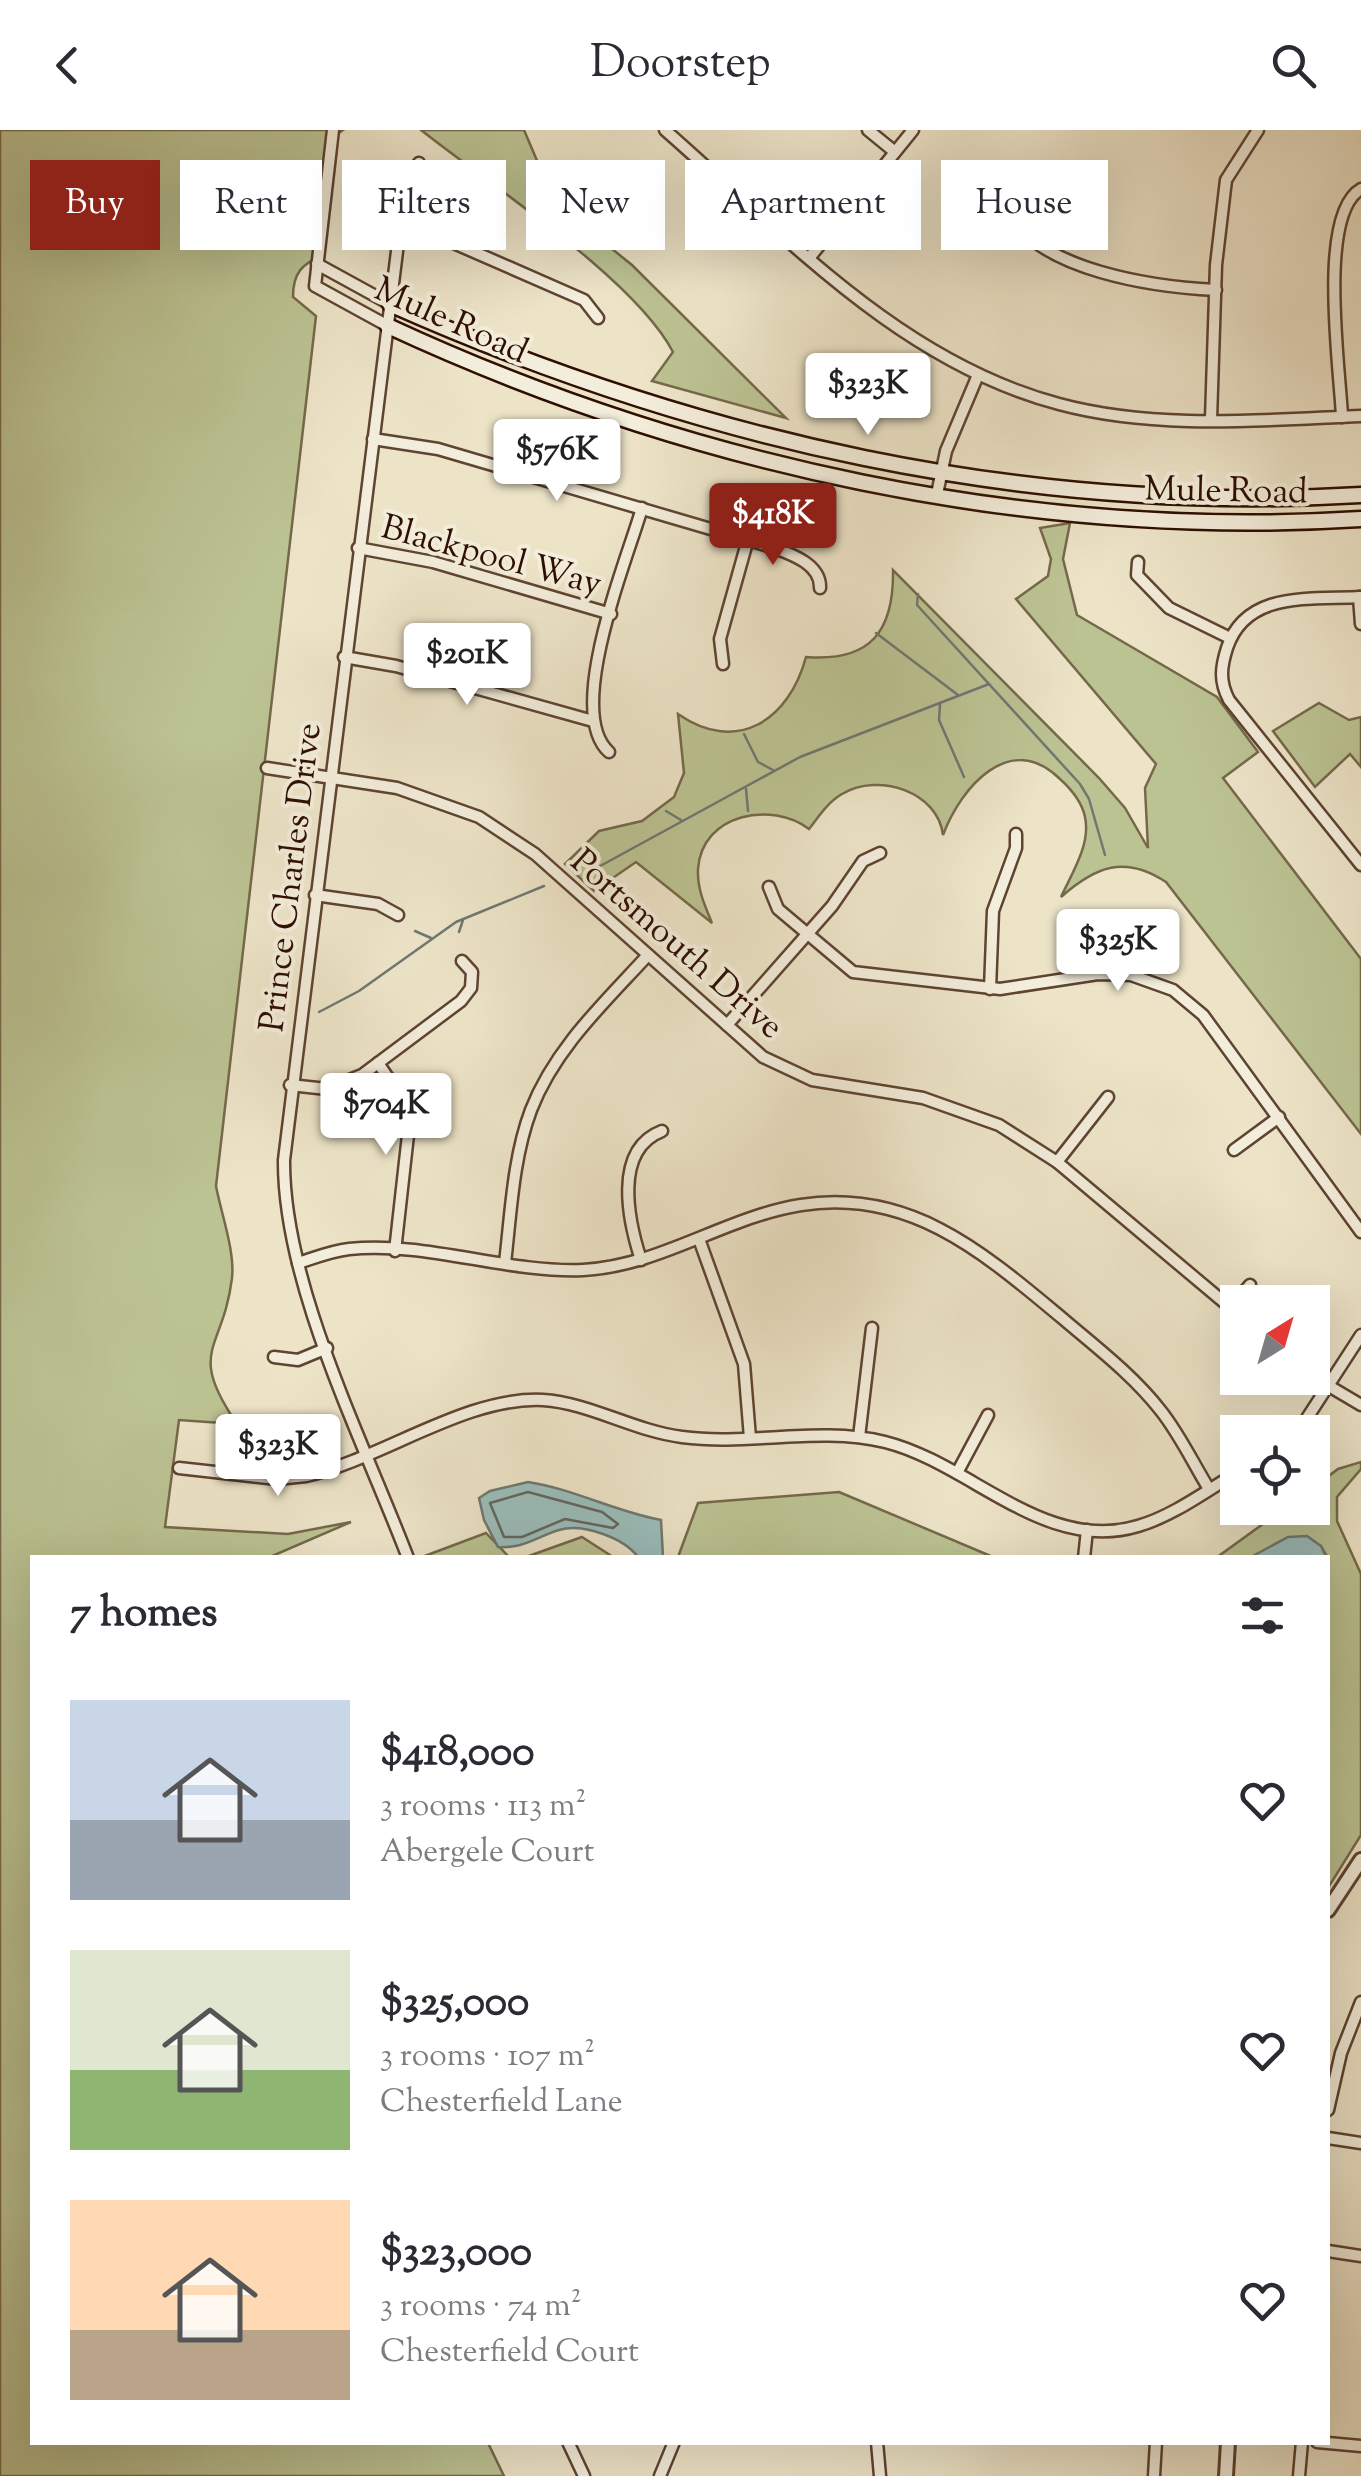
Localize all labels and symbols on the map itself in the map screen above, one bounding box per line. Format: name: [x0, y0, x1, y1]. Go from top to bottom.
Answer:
street label: Mule Road: [365, 266, 536, 379]
pin: $323K: [798, 353, 938, 438]
pin: $576K: [487, 419, 627, 504]
street label: Mule Road: [1144, 466, 1308, 519]
pin: $418K: [703, 483, 843, 568]
street label: Blackpool Way: [375, 503, 607, 611]
pin: $201K: [397, 623, 537, 708]
street label: Prince Charles Drive: [248, 720, 337, 1035]
street label: Portsmouth Drive: [558, 838, 794, 1053]
pin: $325K: [1048, 909, 1188, 994]
pin: $704K: [316, 1073, 456, 1158]
north arrow: [1220, 1285, 1330, 1395]
pin: $323K: [208, 1414, 348, 1499]

